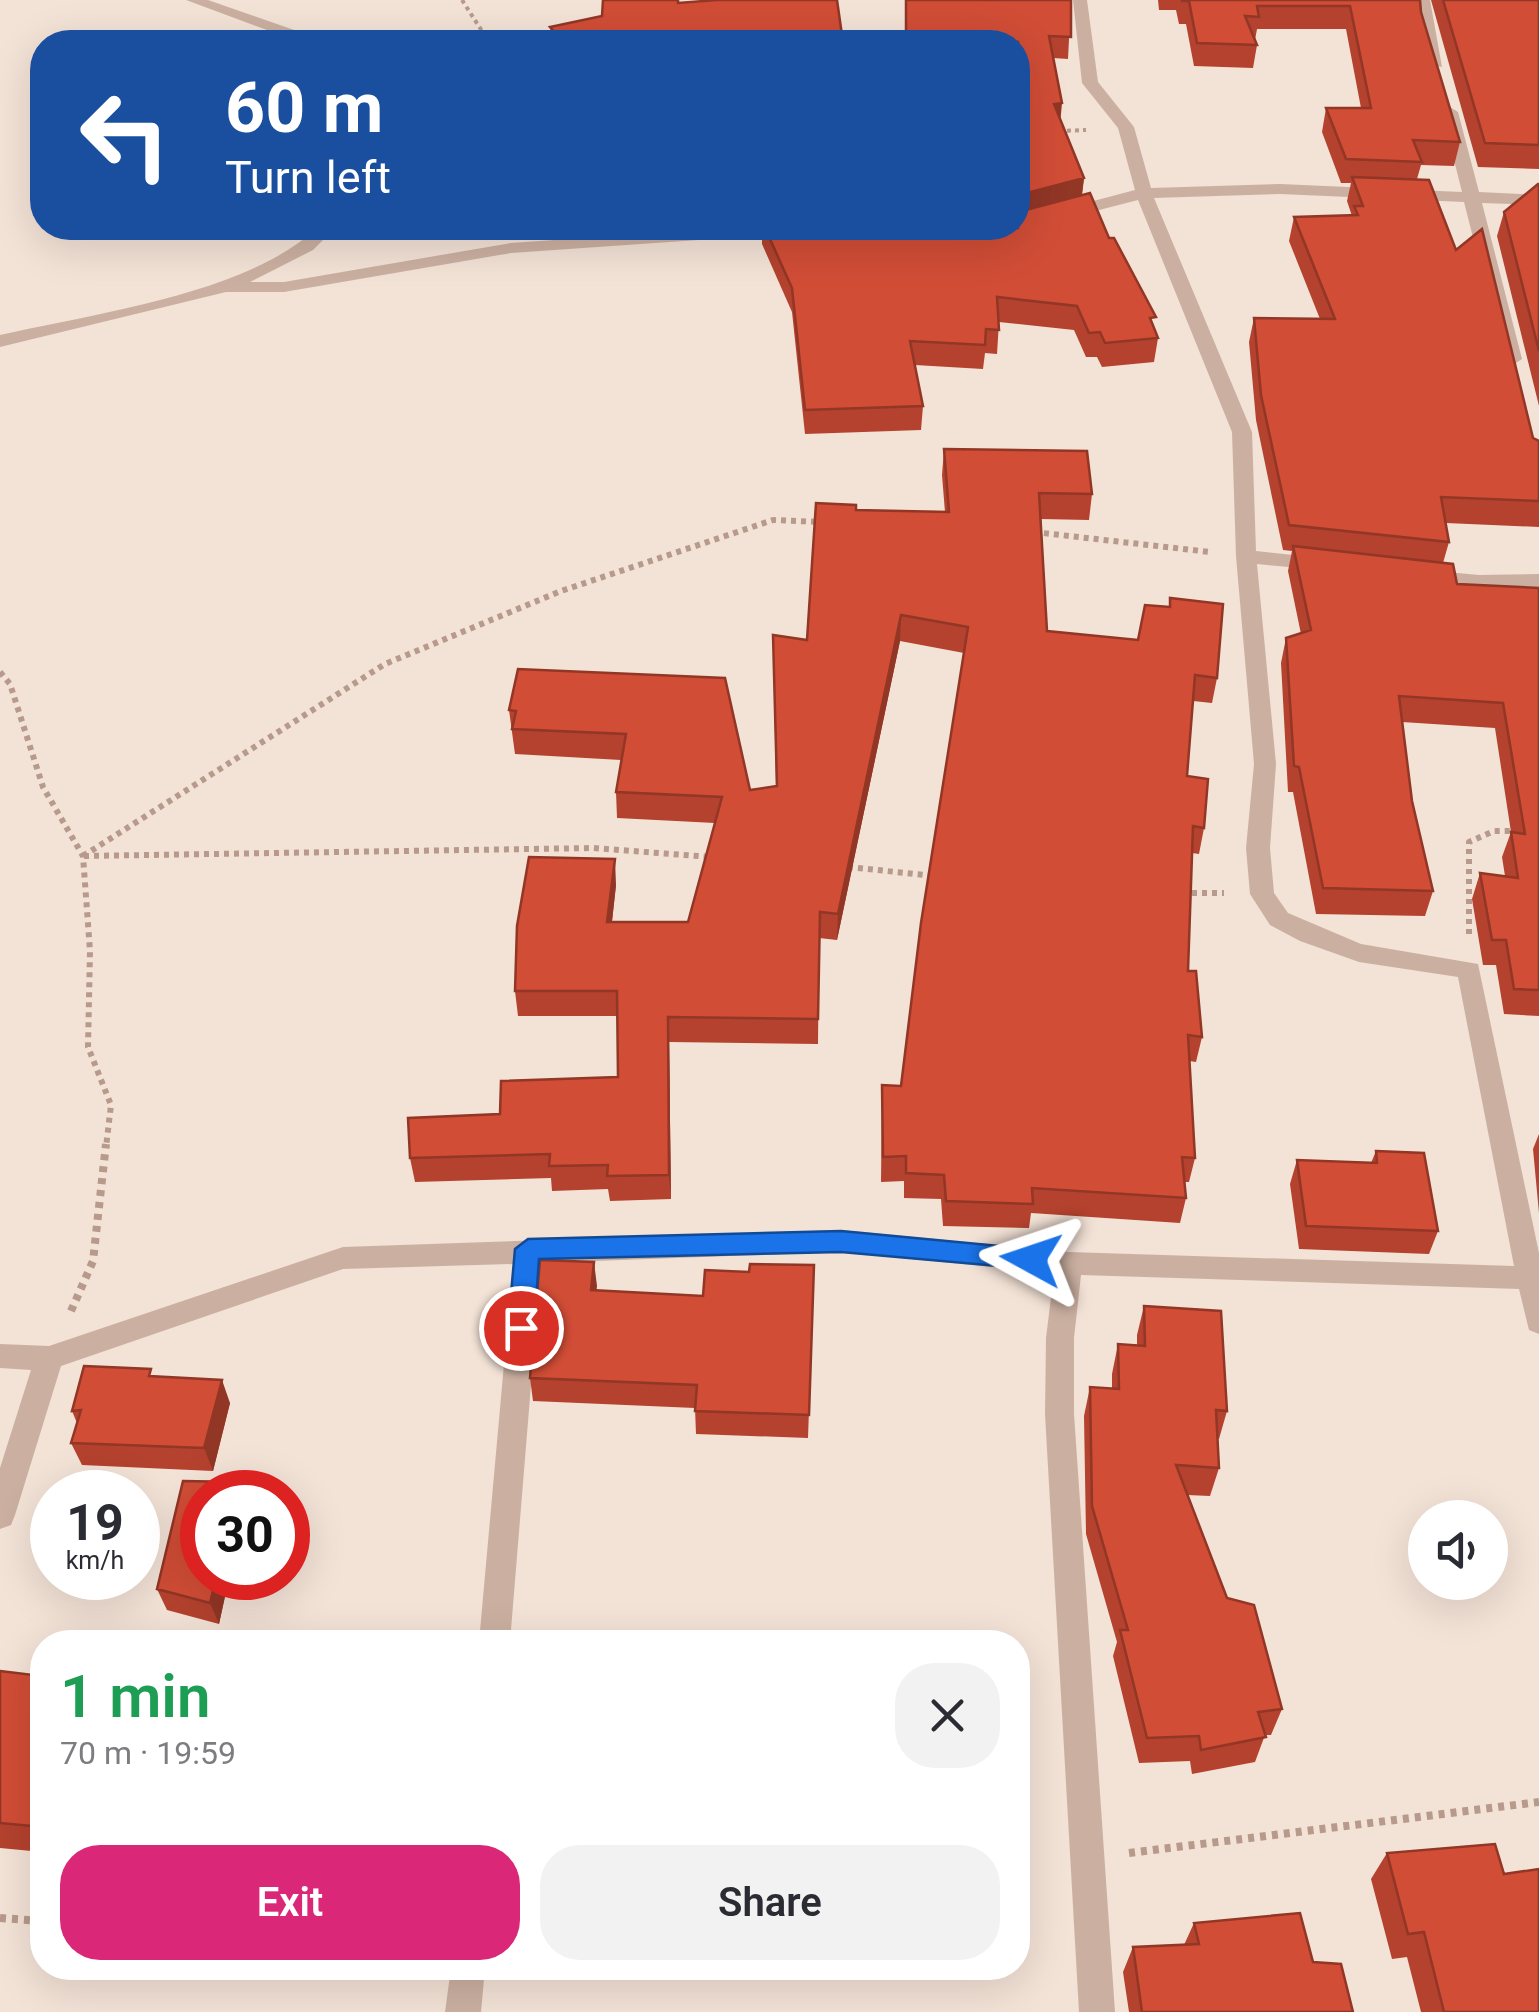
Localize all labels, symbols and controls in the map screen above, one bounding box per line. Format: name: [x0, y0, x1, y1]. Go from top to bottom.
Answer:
text: 60 m: [225, 67, 383, 149]
icon: left: [60, 70, 190, 200]
text: Turn left: [225, 151, 391, 204]
position arrow: [979, 1207, 1083, 1311]
pin: [479, 1286, 564, 1371]
icon: arrive: [494, 1301, 549, 1356]
speed limit sign: 30: [180, 1470, 310, 1600]
text: 19: [66, 1494, 124, 1552]
map controls: [1408, 1500, 1508, 1600]
button: sound: [1408, 1500, 1508, 1600]
text: km/h: [66, 1546, 124, 1575]
text: 1 min: [60, 1661, 210, 1732]
button: close: [895, 1663, 1000, 1768]
text: 70 m · 19:59: [60, 1734, 236, 1772]
button: Exit: [60, 1845, 520, 1960]
button: Share: [540, 1845, 1000, 1960]

